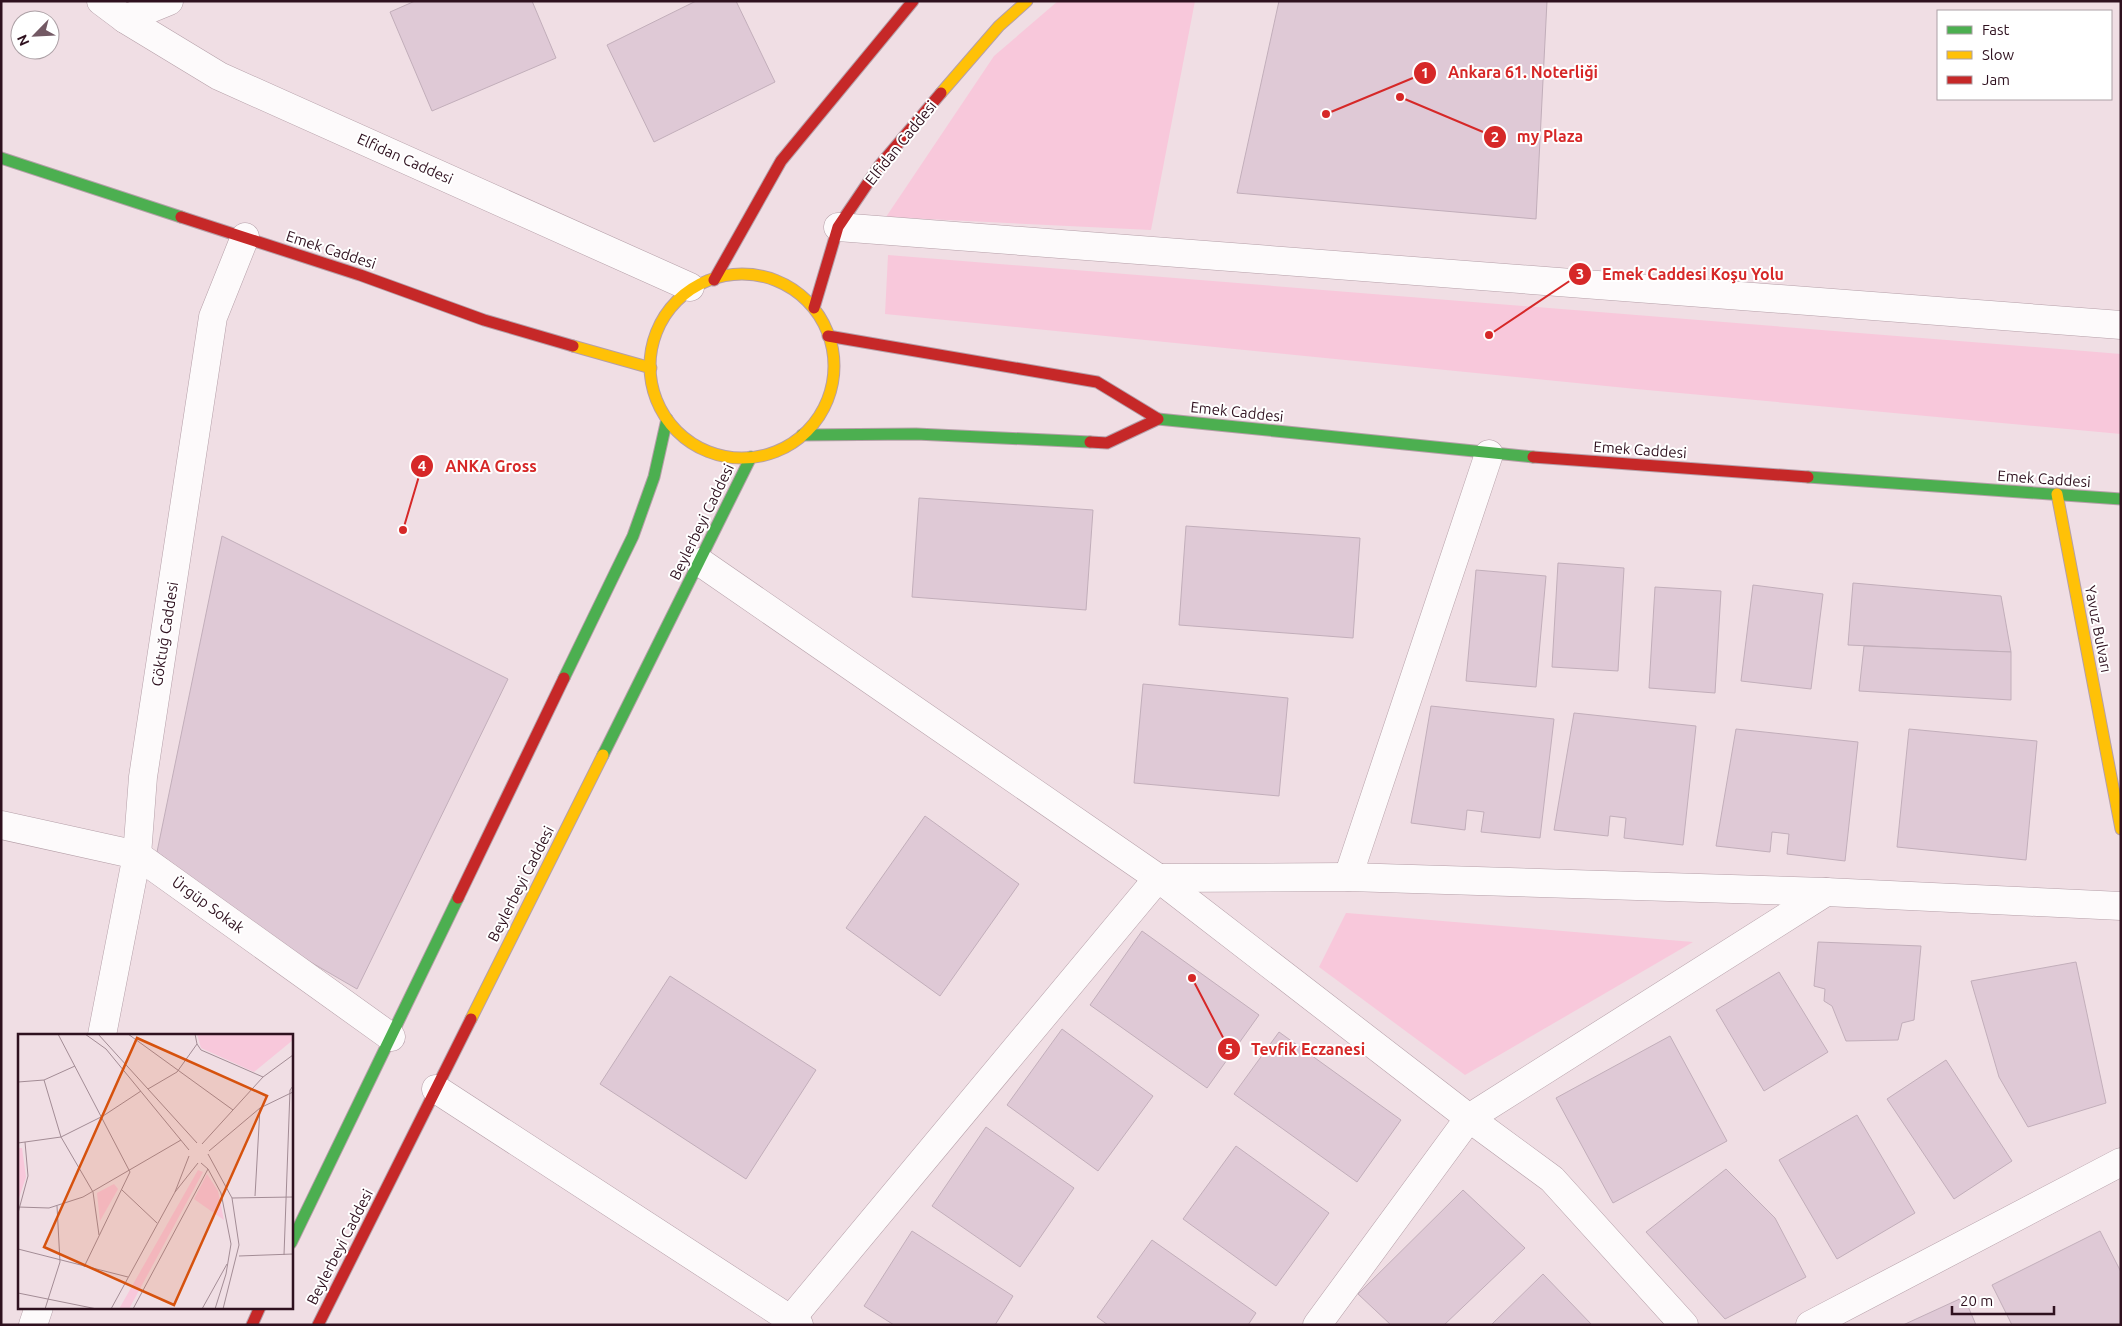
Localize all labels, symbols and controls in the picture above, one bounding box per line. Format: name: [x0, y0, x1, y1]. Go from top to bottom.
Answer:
north arrow: [10, 10, 60, 60]
legend: [1937, 10, 2112, 100]
text: Fast: [1982, 21, 2010, 38]
text: N: [14, 32, 33, 48]
text: Slow: [1982, 46, 2015, 63]
callout: Ankara 61. Noterliği: [1413, 57, 1608, 88]
text: Ankara 61. Noterliği: [1448, 63, 1598, 81]
text: 1: [1421, 64, 1429, 81]
text: Jam: [1982, 71, 2010, 88]
street label: Elfidan Caddesi: [862, 97, 940, 188]
callout: my Plaza: [1482, 121, 1594, 152]
text: my Plaza: [1517, 127, 1583, 145]
text: 2: [1491, 128, 1499, 145]
street label: Elfidan Caddesi: [355, 130, 456, 187]
street label: Emek Caddesi: [284, 227, 378, 272]
callout: Emek Caddesi Koşu Yolu: [1567, 259, 1794, 290]
text: 3: [1576, 265, 1584, 282]
text: Emek Caddesi Koşu Yolu: [1602, 265, 1784, 284]
street label: Emek Caddesi: [1190, 398, 1284, 425]
street label: Emek Caddesi: [1593, 438, 1687, 461]
callout: ANKA Gross: [410, 451, 546, 482]
text: 4: [418, 457, 426, 474]
text: ANKA Gross: [445, 457, 537, 475]
street label: Beylerbeyi Caddesi: [666, 461, 737, 583]
street label: Emek Caddesi: [1997, 467, 2091, 490]
street label: Göktuğ Caddesi: [148, 580, 181, 687]
street label: Yavuz Bulvarı: [2082, 584, 2115, 674]
street label: Beylerbeyi Caddesi: [484, 823, 557, 944]
street label: Ürgüp Sokak: [169, 873, 248, 937]
callout: Tevfik Eczanesi: [1216, 1033, 1375, 1064]
inset map: [18, 1034, 292, 1308]
text: 5: [1225, 1040, 1233, 1057]
text: Tevfik Eczanesi: [1251, 1040, 1365, 1058]
street label: Beylerbeyi Caddesi: [303, 1186, 376, 1307]
scale bar: [1952, 1284, 2054, 1316]
text: 20 m: [1960, 1292, 1993, 1309]

